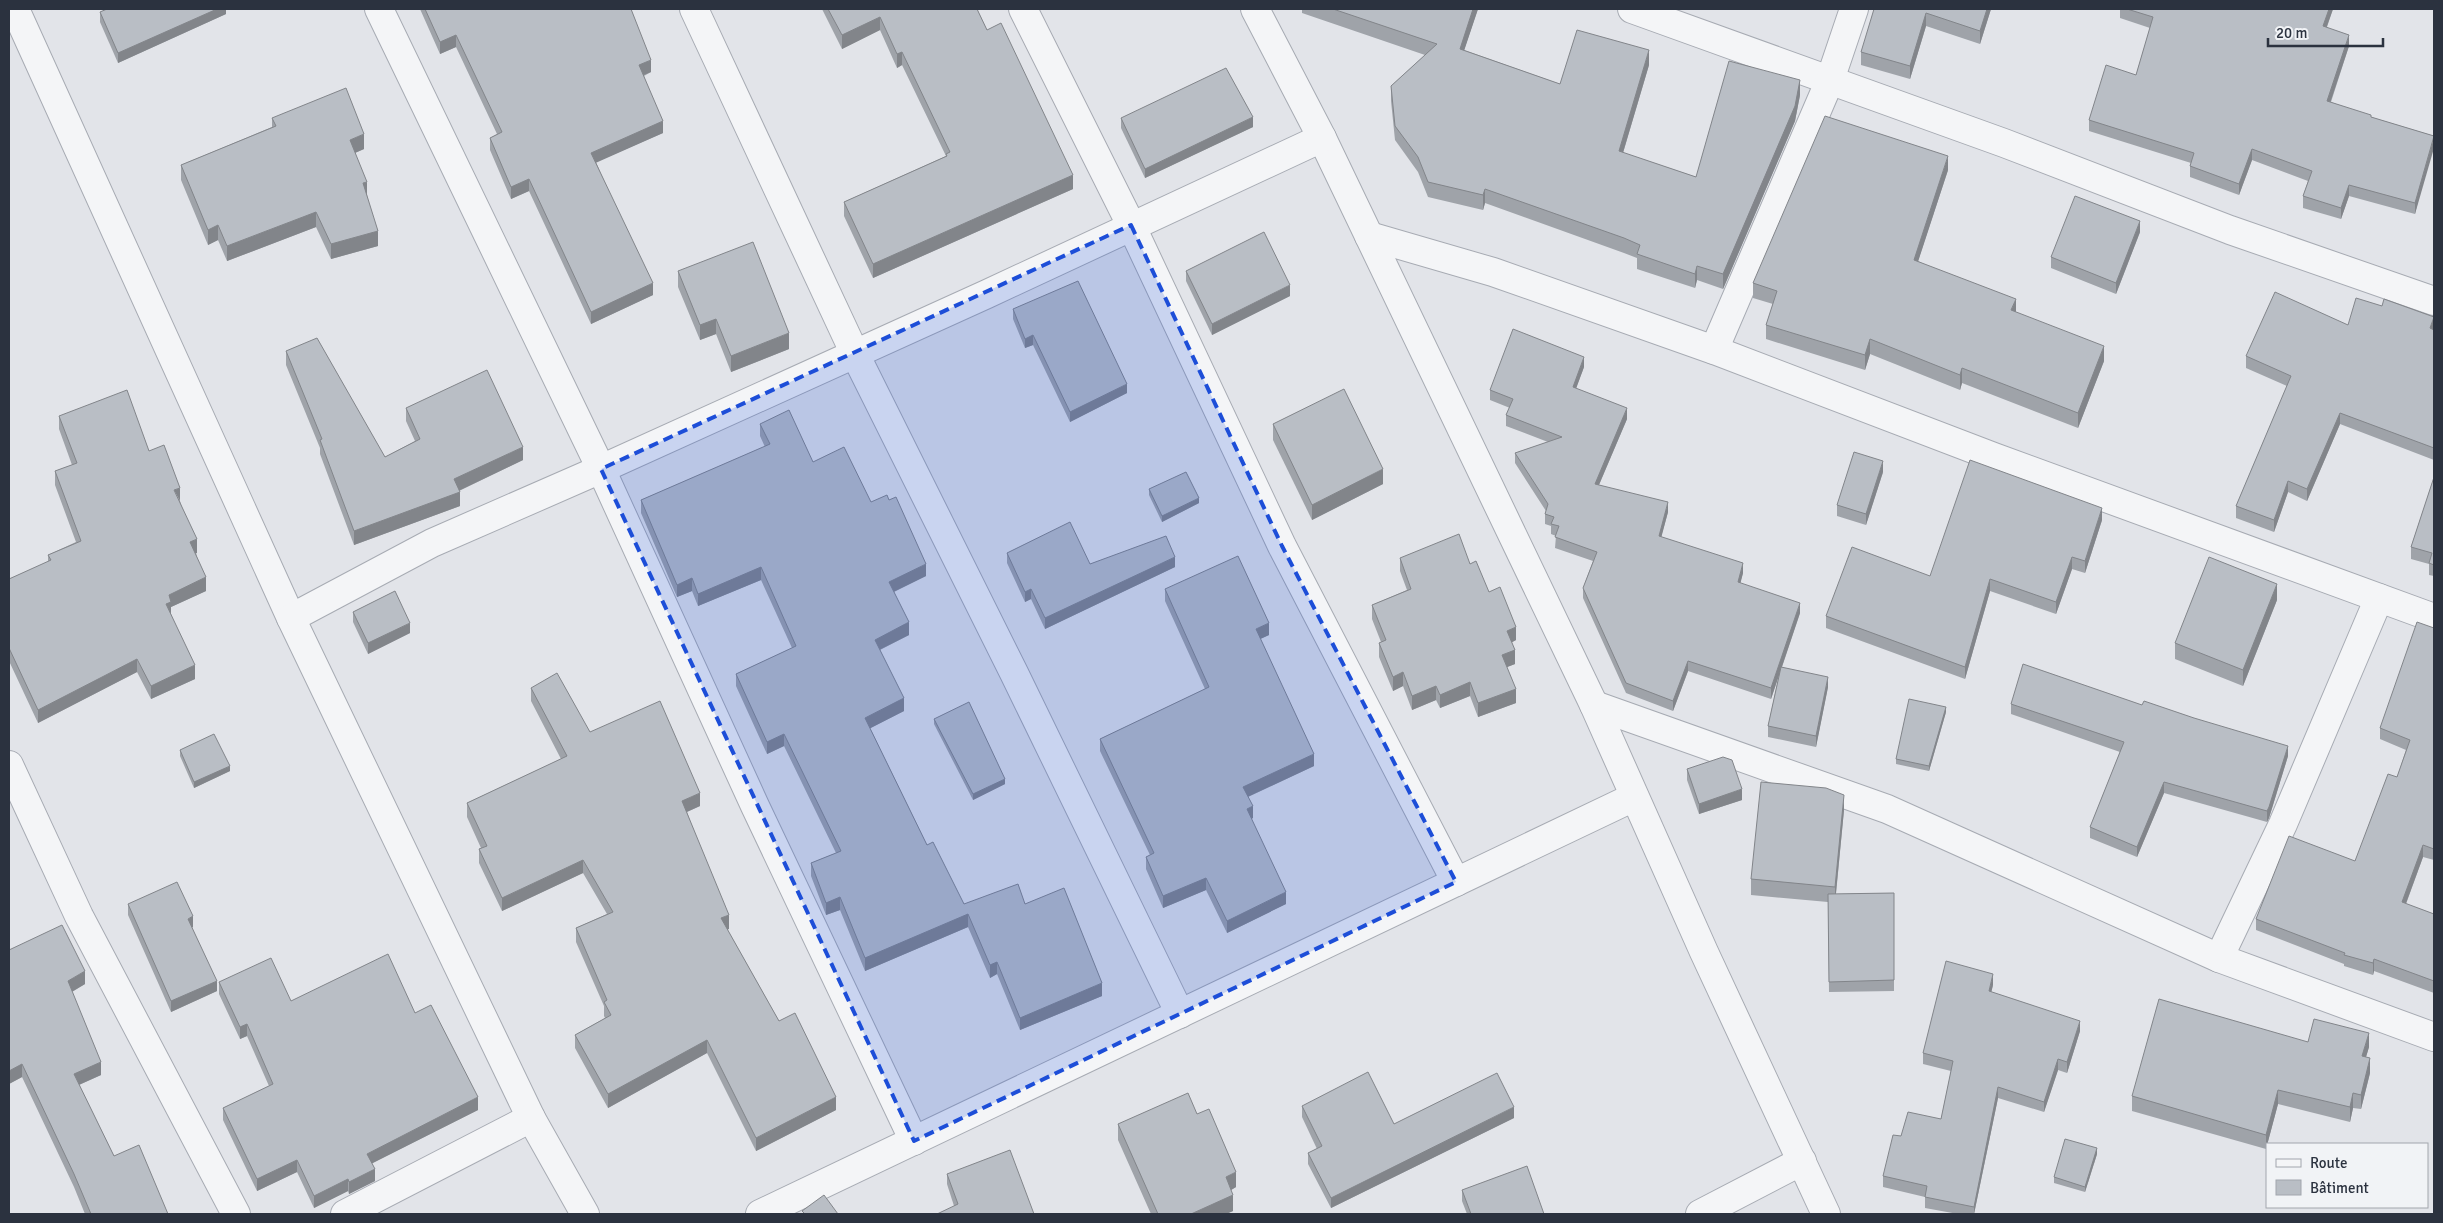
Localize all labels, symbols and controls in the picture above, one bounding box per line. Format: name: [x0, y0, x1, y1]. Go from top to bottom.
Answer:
scale bar: [2268, 15, 2383, 47]
text: 20 m: [2276, 24, 2307, 42]
legend: [2266, 1143, 2428, 1208]
text: Route: [2310, 1154, 2347, 1172]
text: Bâtiment: [2310, 1179, 2369, 1197]

